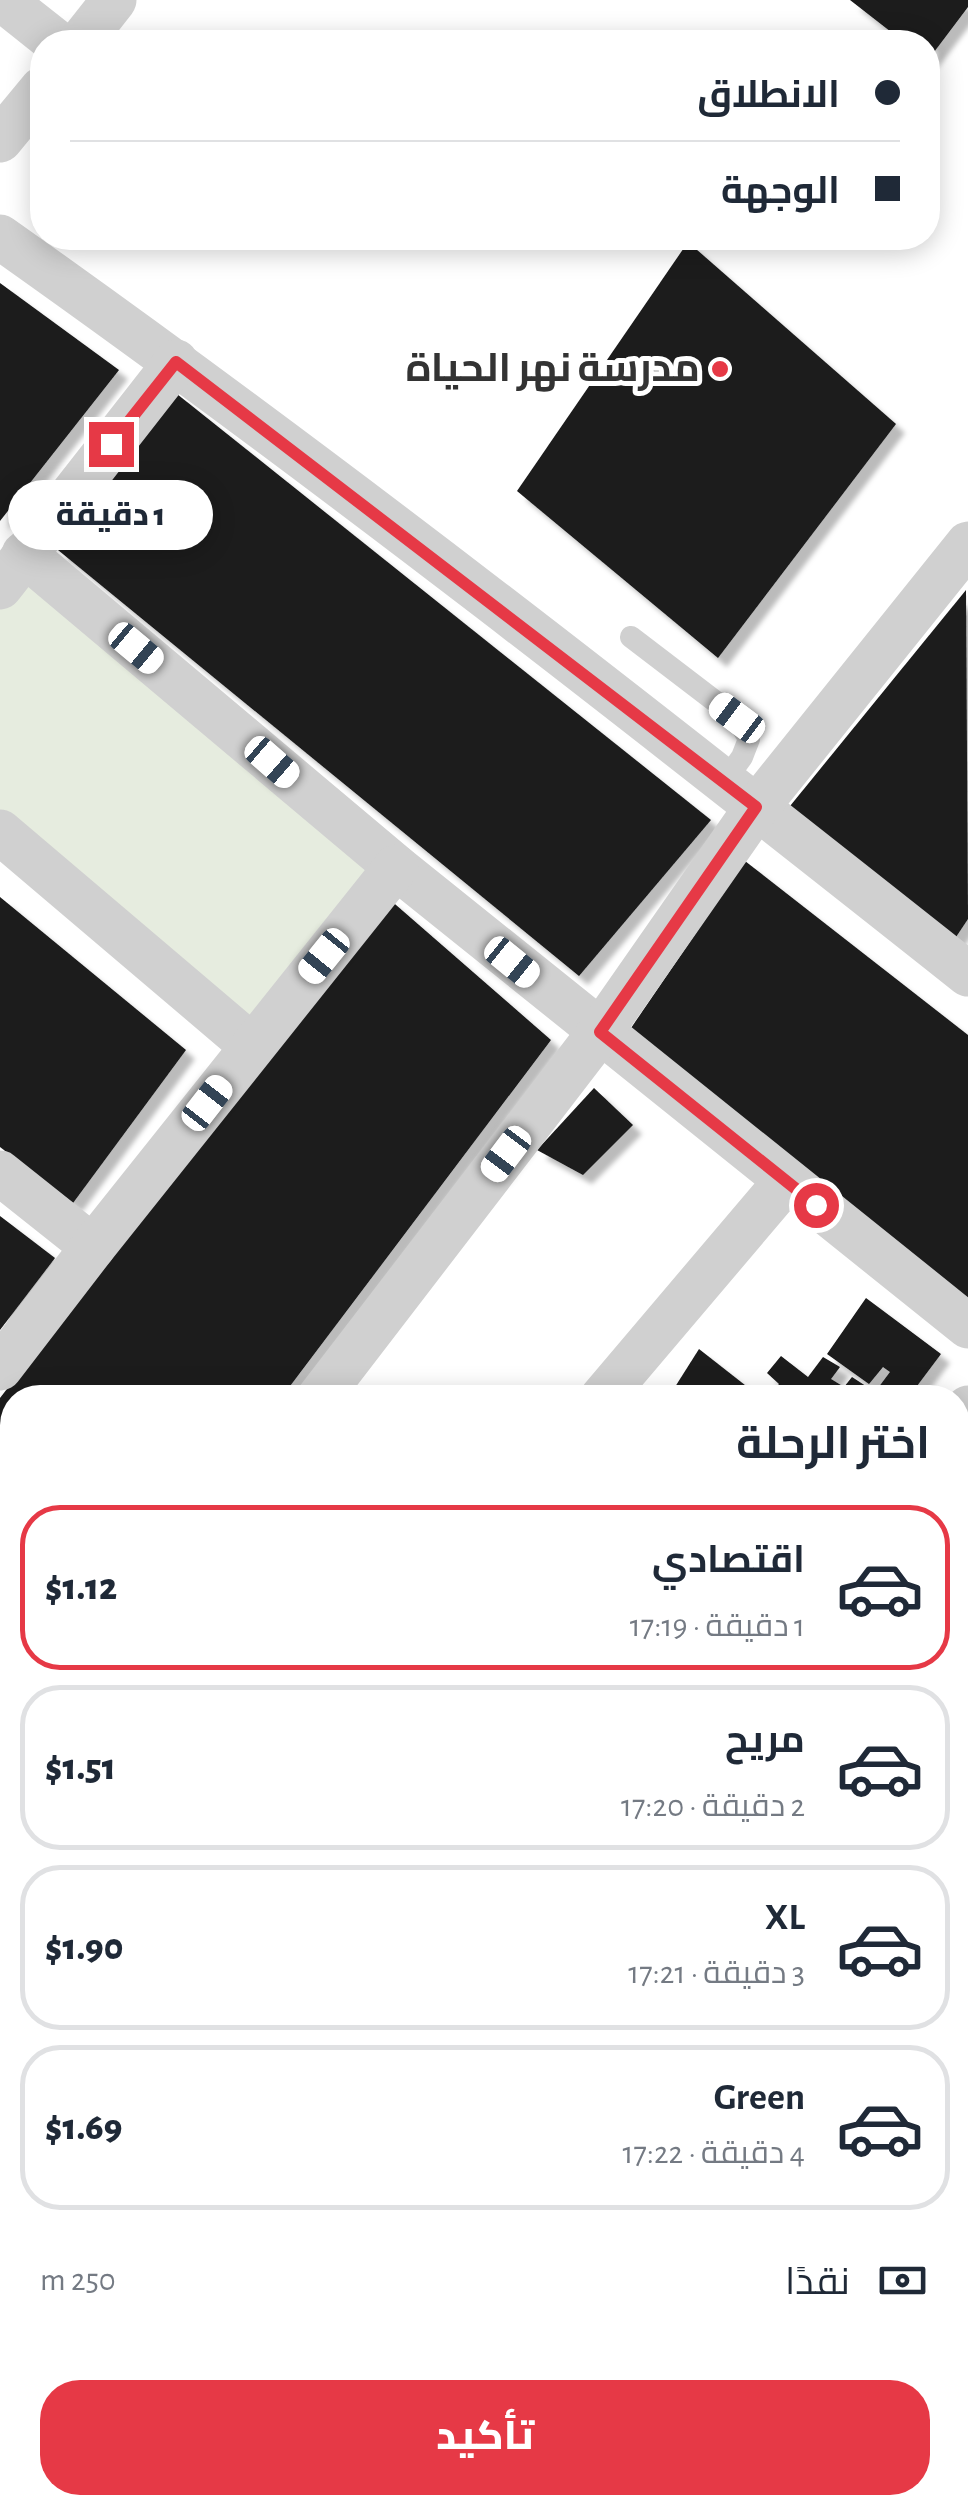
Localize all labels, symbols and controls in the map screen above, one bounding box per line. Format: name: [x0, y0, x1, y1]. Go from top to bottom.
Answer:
text: الانطلاق: [697, 77, 840, 115]
text: الوجهة: [721, 173, 840, 211]
place label: مدرسة نهر الحياة: [406, 349, 700, 392]
marker: مدرسة نهر الحياة: [709, 358, 731, 380]
route end: [89, 422, 134, 467]
callout: 1 دقيقة: [8, 479, 214, 549]
text: 1 دقيقة: [56, 499, 165, 531]
car: [103, 617, 169, 679]
car: [704, 688, 770, 748]
car: [240, 731, 304, 793]
car: [293, 923, 355, 989]
car: [479, 931, 545, 993]
car: [177, 1070, 237, 1136]
car: [476, 1121, 536, 1187]
route start: [794, 1183, 839, 1228]
text: اختر الرحلة: [736, 1422, 930, 1467]
text: اقتصادي: [652, 1542, 805, 1580]
icon: car: [835, 1543, 925, 1633]
text: $1.12: [45, 1569, 117, 1607]
text: 1 دقيقة · 17:19: [630, 1610, 805, 1642]
text: مريح: [725, 1722, 805, 1760]
icon: car: [835, 1723, 925, 1813]
text: $1.51: [45, 1749, 116, 1787]
text: 2 دقيقة · 17:20: [621, 1790, 805, 1822]
text: XL: [765, 1899, 805, 1937]
icon: car: [835, 1903, 925, 1993]
text: $1.90: [45, 1929, 123, 1967]
text: 3 دقيقة · 17:21: [628, 1957, 805, 1989]
text: Green: [714, 2079, 805, 2117]
icon: car: [835, 2083, 925, 2173]
text: $1.69: [45, 2109, 122, 2147]
text: 4 دقيقة · 17:22: [622, 2137, 805, 2169]
icon: cash: [875, 2253, 930, 2308]
text: 250 m: [40, 2264, 116, 2296]
text: نقدًا: [785, 2264, 850, 2302]
button: تأكيد: [40, 2380, 930, 2495]

